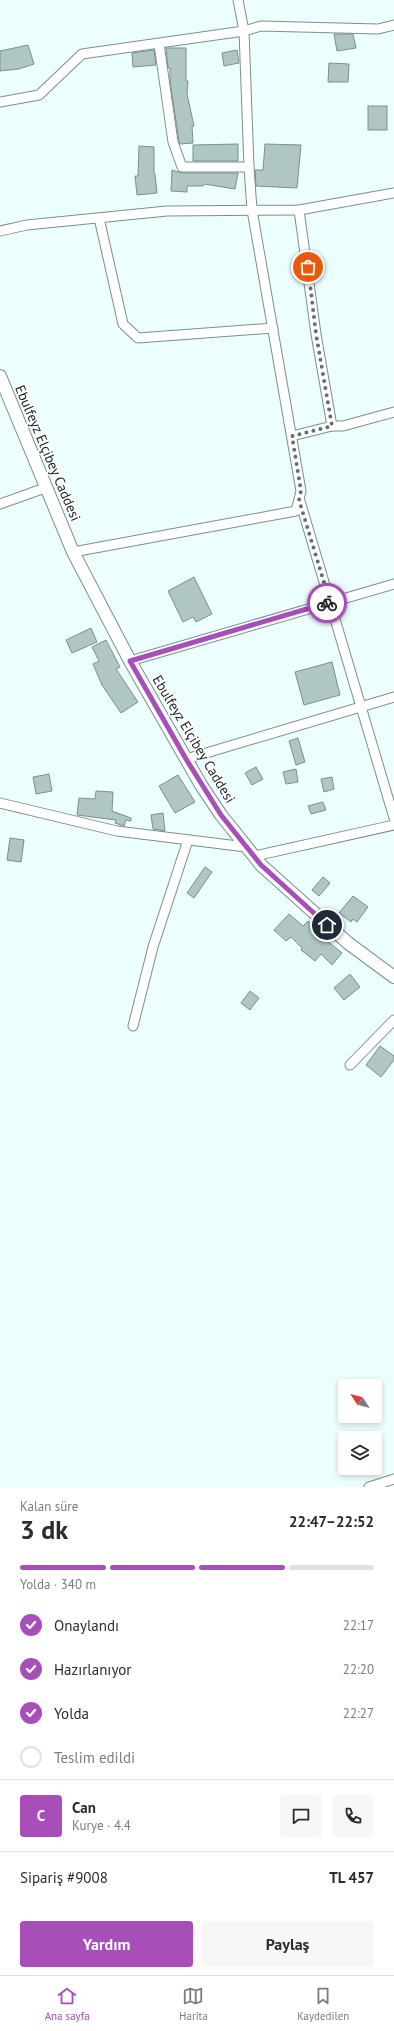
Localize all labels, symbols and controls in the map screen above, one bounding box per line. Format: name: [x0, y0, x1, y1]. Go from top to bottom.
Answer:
pin: [291, 250, 325, 284]
icon: bag: [297, 256, 319, 278]
street label: Ebulfeyz Elçibey Caddesi: [11, 382, 85, 524]
courier: [307, 583, 347, 623]
icon: bike: [316, 592, 338, 614]
street label: Ebulfeyz Elçibey Caddesi: [149, 672, 239, 806]
pin: [310, 908, 344, 942]
icon: home: [316, 914, 338, 936]
north arrow: [338, 1379, 382, 1423]
map controls: [338, 1379, 382, 1475]
button: layers: [338, 1431, 382, 1475]
text: Kalan süre: [20, 1498, 78, 1515]
text: 22:47–22:52: [289, 1512, 374, 1531]
text: 3 dk: [20, 1513, 68, 1546]
text: Yolda · 340 m: [20, 1576, 96, 1593]
icon: check: [20, 1614, 42, 1636]
text: Onaylandı: [54, 1616, 119, 1635]
text: 22:17: [343, 1617, 374, 1634]
icon: check: [20, 1658, 42, 1680]
text: Hazırlanıyor: [54, 1660, 131, 1679]
text: 22:20: [343, 1661, 374, 1678]
icon: check: [20, 1702, 42, 1724]
text: Yolda: [54, 1704, 89, 1723]
text: 22:27: [343, 1705, 374, 1722]
text: Teslim edildi: [54, 1748, 135, 1767]
button: chat: [280, 1795, 322, 1837]
button: phone: [332, 1795, 374, 1837]
text: Can: [72, 1798, 96, 1817]
text: C: [37, 1806, 45, 1825]
text: Kurye · 4.4: [72, 1817, 131, 1834]
text: Sipariş #9008: [20, 1868, 108, 1887]
text: TL 457: [329, 1868, 374, 1887]
button: Yardım: [20, 1921, 193, 1967]
button: Paylaş: [201, 1921, 374, 1967]
tab: Ana sayfa: [45, 1985, 90, 2023]
tab: Harita: [179, 1985, 208, 2023]
tab: Kaydedilen: [297, 1985, 349, 2023]

